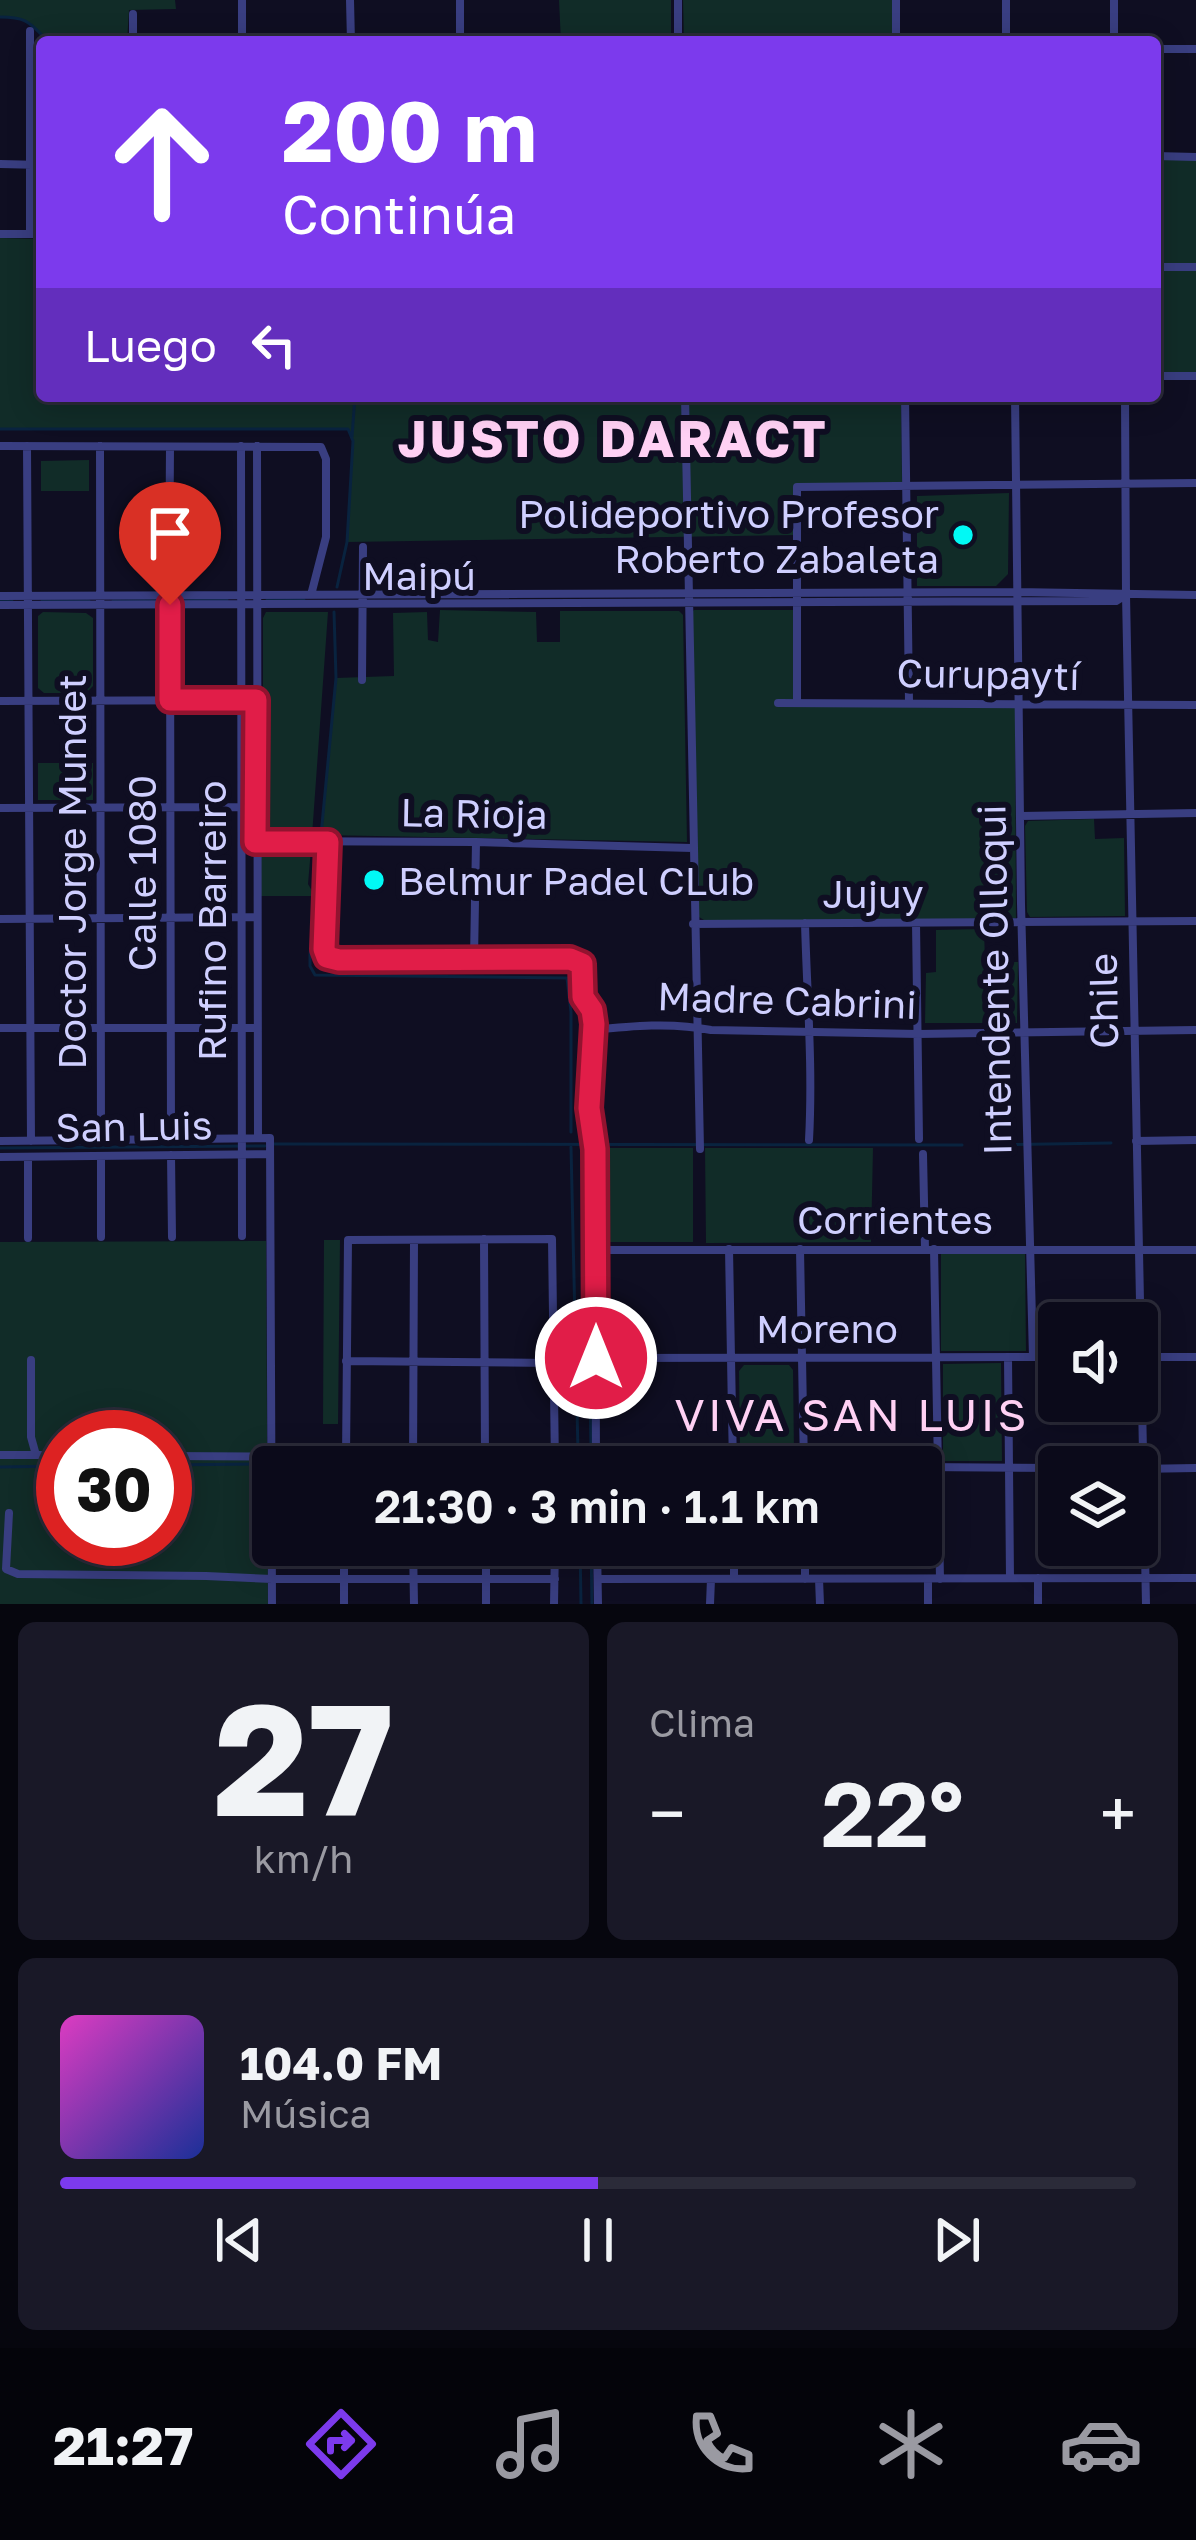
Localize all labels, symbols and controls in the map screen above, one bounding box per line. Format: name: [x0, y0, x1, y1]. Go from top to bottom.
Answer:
text: 200 m: [282, 80, 537, 180]
icon: ahead: [84, 84, 240, 240]
text: Continúa: [282, 181, 516, 246]
icon: left: [241, 312, 307, 378]
text: Luego: [84, 318, 217, 372]
district label: JUSTO DARACT: [397, 407, 829, 468]
pin: [119, 482, 221, 605]
place label: Polideportivo Profesor Roberto Zabaleta: [518, 490, 939, 582]
icon: arrive: [137, 500, 203, 566]
marker: Polideportivo Profesor Roberto Zabaleta: [950, 522, 976, 548]
street label: Maipú: [362, 552, 476, 599]
street label: Curupaytí: [896, 649, 1083, 699]
street label: Doctor Jorge Mundet: [48, 674, 95, 1070]
street label: Calle 1080: [118, 775, 165, 971]
street label: Rufino Barreiro: [188, 781, 235, 1061]
street label: La Rioja: [400, 788, 548, 838]
street label: Intendente Olloqui: [967, 804, 1021, 1156]
place label: Belmur Padel CLub: [398, 857, 754, 904]
marker: Belmur Padel CLub: [361, 867, 387, 893]
street label: Jujuy: [822, 870, 924, 917]
street label: Chile: [1079, 953, 1127, 1049]
street label: Madre Cabrini: [657, 972, 917, 1028]
street label: San Luis: [55, 1101, 213, 1151]
street label: Corrientes: [797, 1196, 993, 1243]
position arrow: [533, 1295, 659, 1421]
map controls: [1038, 1302, 1158, 1566]
button: sound: [1038, 1302, 1158, 1422]
street label: Moreno: [756, 1305, 898, 1352]
district label: VIVA SAN LUIS: [675, 1387, 1029, 1441]
speed limit sign: 30: [36, 1410, 192, 1566]
button: layers: [1038, 1446, 1158, 1566]
text: 21:30 · 3 min · 1.1 km: [374, 1479, 820, 1533]
text: 27: [213, 1663, 394, 1850]
text: Clima: [649, 1699, 755, 1746]
text: 22°: [821, 1759, 964, 1867]
text: −: [649, 1773, 685, 1853]
text: +: [1100, 1773, 1136, 1853]
text: km/h: [254, 1835, 353, 1882]
text: 104.0 FM: [240, 2036, 442, 2090]
text: Música: [240, 2090, 372, 2137]
icon: previous: [206, 2207, 272, 2273]
icon: pause: [565, 2207, 631, 2273]
icon: next: [924, 2207, 990, 2273]
icon: directions: [299, 2402, 383, 2486]
icon: music: [489, 2402, 573, 2486]
icon: phone: [679, 2402, 763, 2486]
icon: climate: [869, 2402, 953, 2486]
icon: car: [1059, 2402, 1143, 2486]
text: 21:27: [53, 2412, 193, 2477]

